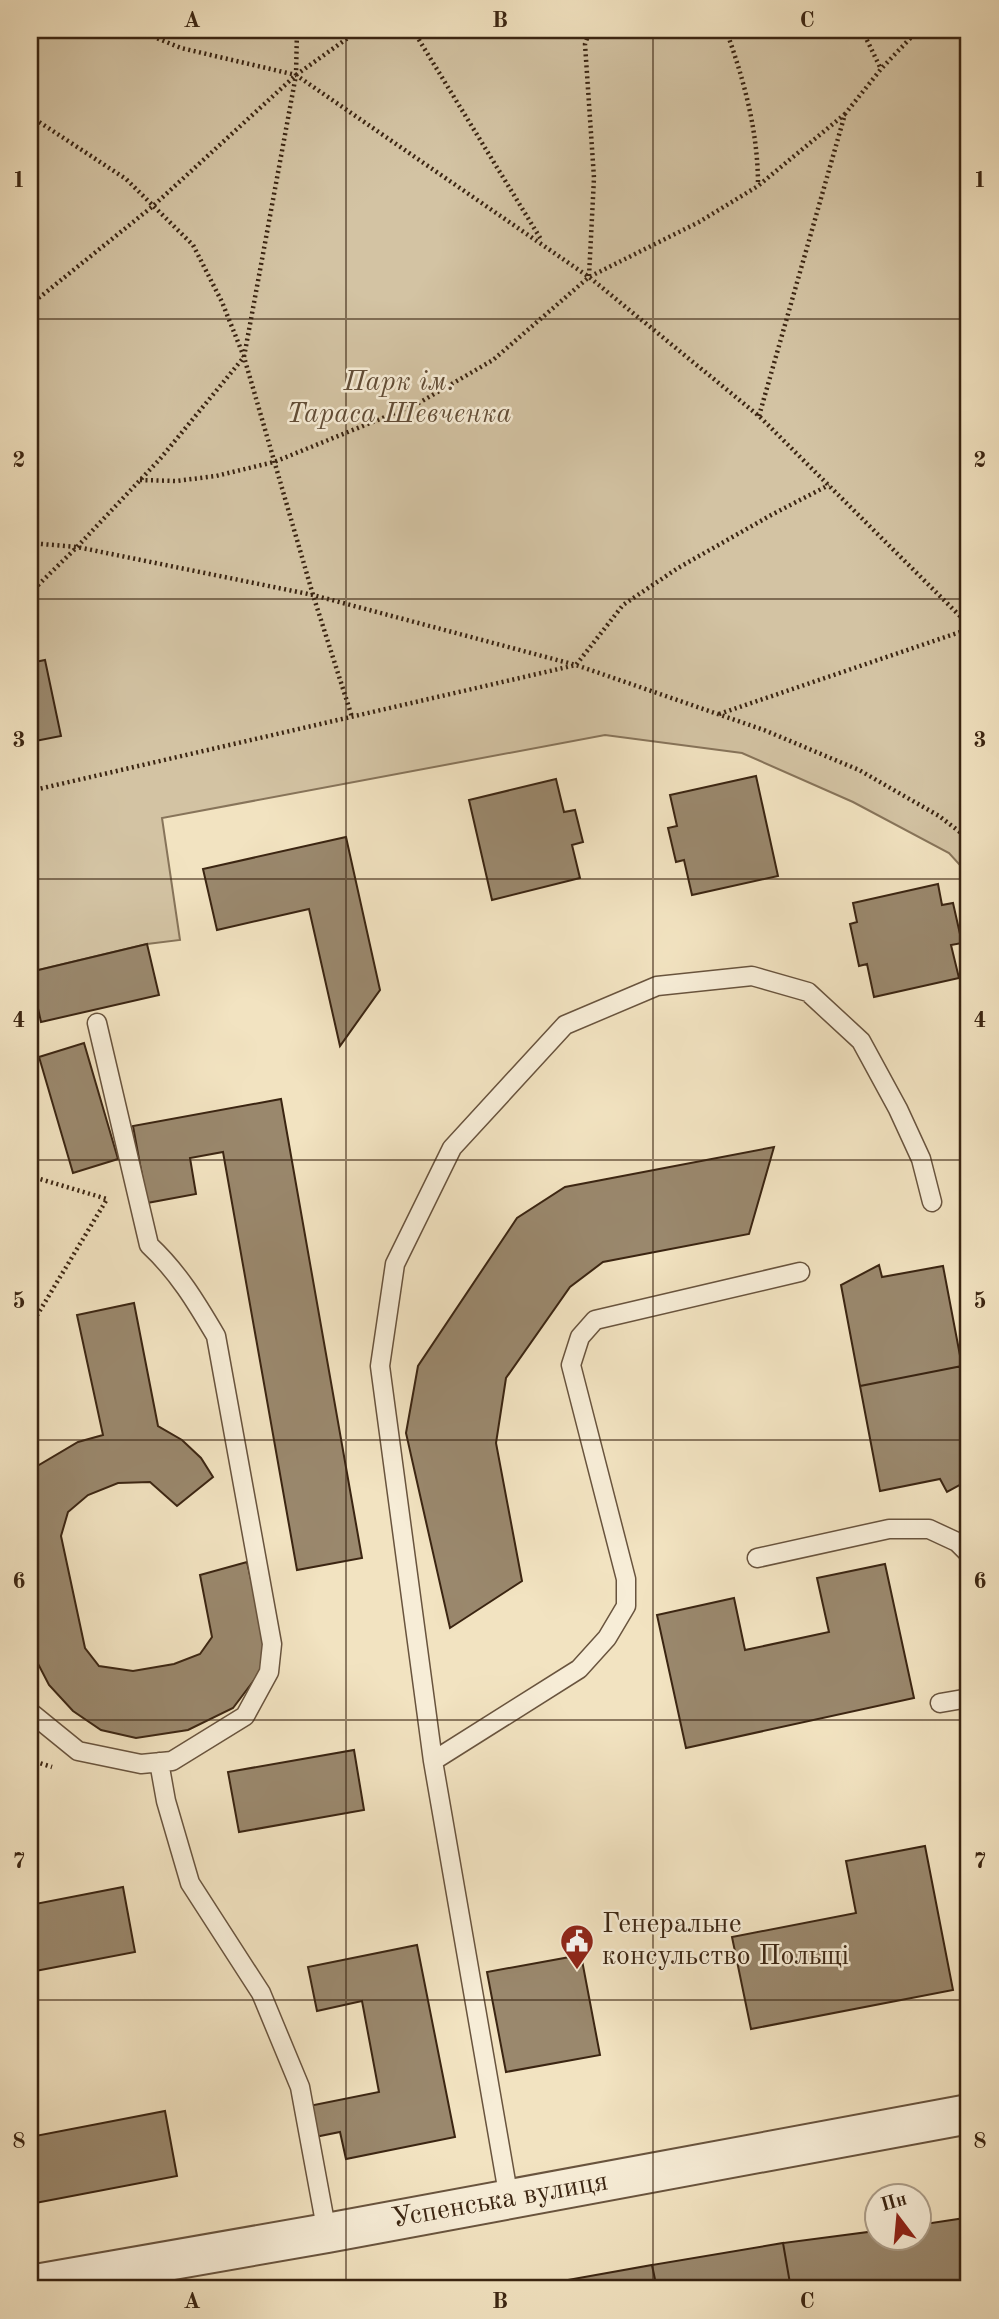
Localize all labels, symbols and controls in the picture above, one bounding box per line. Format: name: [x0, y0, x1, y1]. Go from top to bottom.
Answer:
text: A: [183, 9, 201, 32]
text: B: [492, 9, 508, 32]
text: C: [799, 9, 815, 32]
text: 1: [12, 169, 26, 192]
text: 1: [973, 169, 987, 192]
park label: Парк ім. Тараса Шевченка: [287, 369, 511, 429]
text: 2: [12, 449, 26, 472]
text: 2: [973, 449, 987, 472]
text: 3: [12, 729, 26, 752]
text: 3: [973, 729, 987, 752]
text: 4: [12, 1009, 26, 1032]
text: 4: [973, 1009, 987, 1032]
text: 5: [12, 1290, 26, 1313]
text: 5: [973, 1290, 987, 1313]
text: 6: [12, 1570, 26, 1593]
text: 6: [973, 1570, 987, 1593]
text: 7: [12, 1850, 26, 1873]
text: 7: [973, 1850, 987, 1873]
place label: Генеральне консульство Польщі: [602, 1911, 849, 1971]
public building icon: Генеральне консульство Польщі: [558, 1922, 596, 1971]
text: 8: [12, 2130, 26, 2153]
text: 8: [973, 2130, 987, 2153]
street label: Успенська вулиця: [390, 2168, 610, 2234]
north arrow: [862, 2182, 932, 2252]
text: Пн: [879, 2190, 909, 2216]
text: A: [183, 2290, 201, 2313]
text: B: [492, 2290, 508, 2313]
text: C: [799, 2290, 815, 2313]

